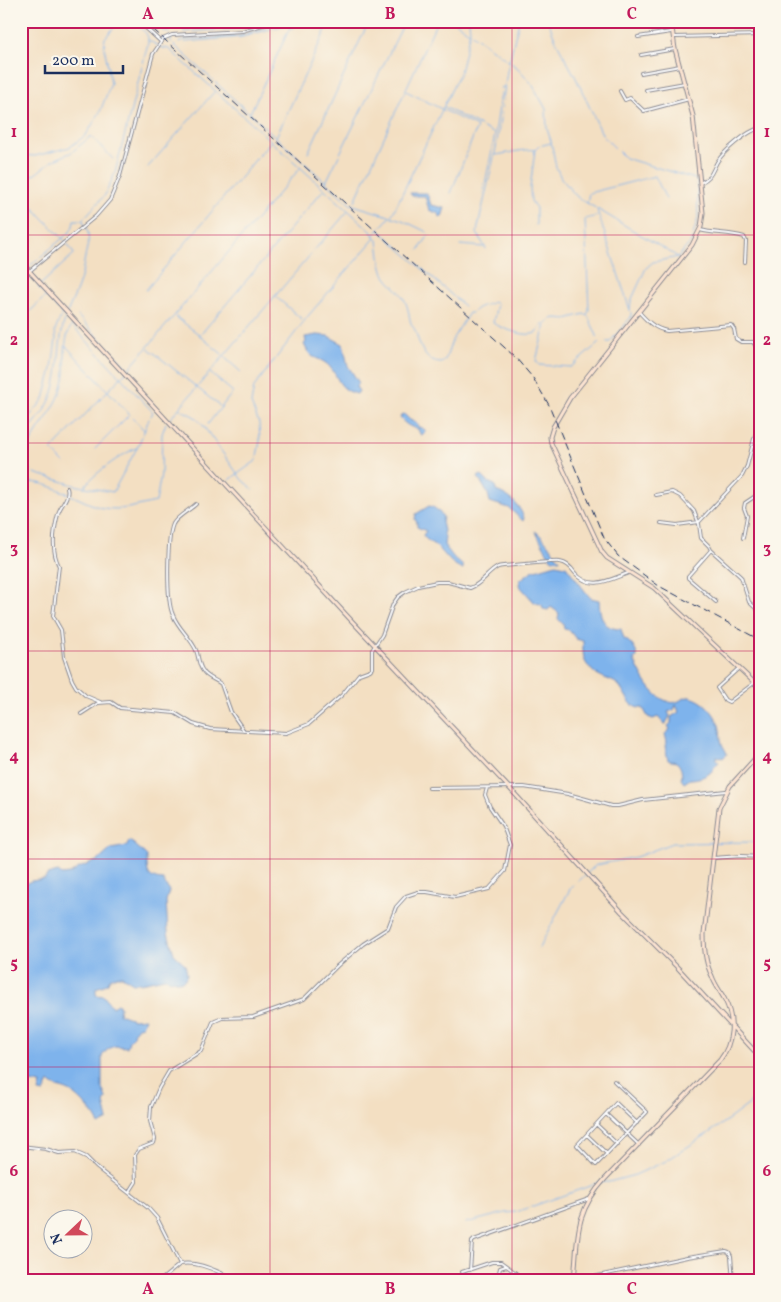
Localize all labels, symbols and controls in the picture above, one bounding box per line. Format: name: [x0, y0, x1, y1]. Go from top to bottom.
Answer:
text: A: [142, 4, 154, 26]
text: B: [385, 4, 396, 26]
text: C: [627, 4, 637, 26]
scale bar: [45, 42, 122, 74]
text: 200 m: [52, 51, 95, 72]
text: 1: [11, 122, 17, 144]
text: 1: [764, 122, 770, 144]
text: 2: [10, 330, 18, 352]
text: 2: [763, 330, 771, 352]
text: 3: [10, 538, 18, 560]
text: 3: [763, 538, 771, 560]
text: 4: [9, 746, 19, 768]
text: 4: [762, 746, 772, 768]
text: 5: [10, 953, 18, 975]
text: 5: [763, 953, 771, 975]
text: 6: [10, 1161, 19, 1183]
text: 6: [763, 1161, 772, 1183]
north arrow: [42, 1210, 92, 1260]
text: N: [47, 1230, 68, 1247]
text: A: [142, 1279, 154, 1301]
text: B: [385, 1279, 396, 1301]
text: C: [627, 1279, 637, 1301]

